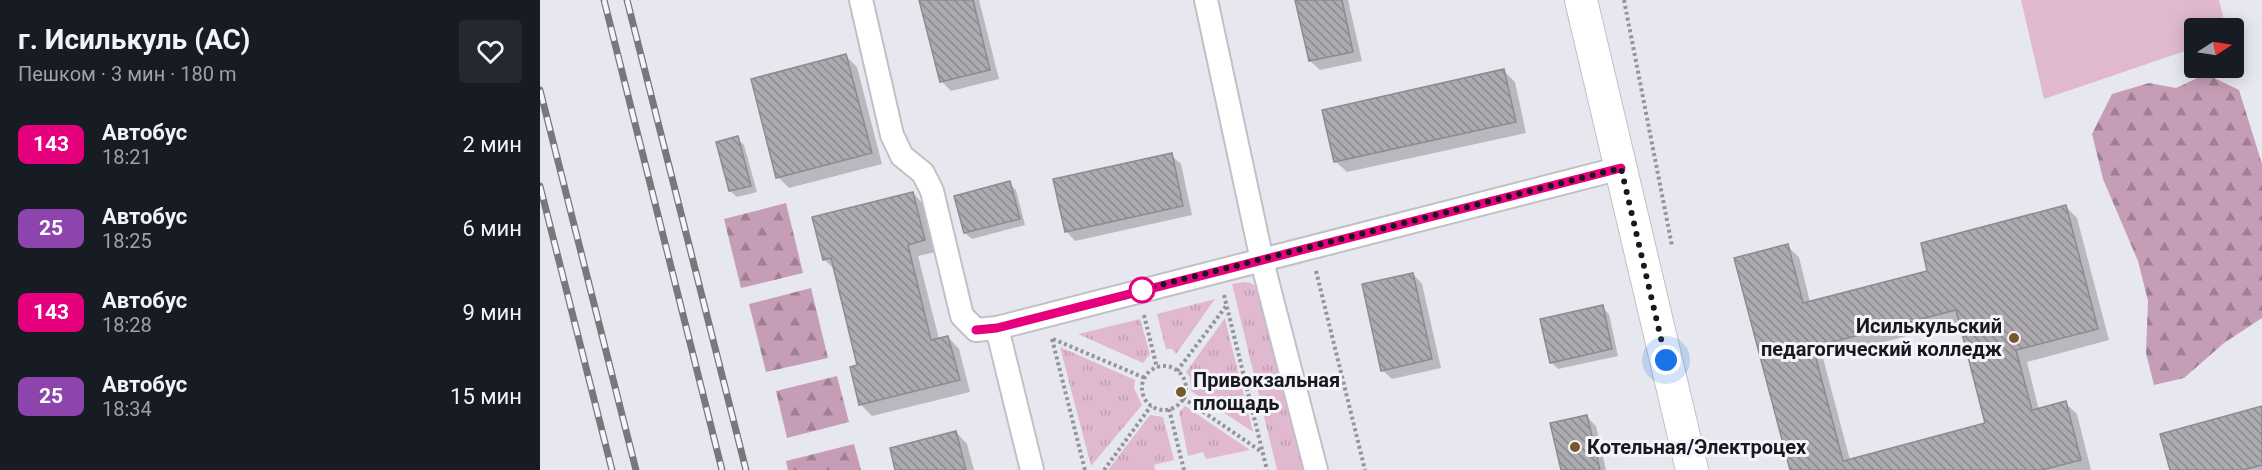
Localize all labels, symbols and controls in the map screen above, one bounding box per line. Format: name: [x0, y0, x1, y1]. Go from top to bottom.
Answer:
north arrow: [2184, 18, 2244, 78]
map controls: [2184, 18, 2244, 78]
button: heart: [459, 20, 522, 83]
text: г. Исилькуль (АС): [18, 23, 250, 56]
text: Пешком · 3 мин · 180 m: [18, 62, 237, 86]
text: Автобус: [102, 120, 187, 145]
text: 143: [33, 132, 69, 156]
text: 2 мин: [462, 132, 522, 157]
text: 18:21: [102, 145, 152, 169]
text: Автобус: [102, 204, 187, 229]
text: 25: [39, 216, 63, 240]
text: 6 мин: [462, 216, 522, 241]
text: 18:25: [102, 229, 152, 253]
unlabelled marker: [1129, 277, 1155, 303]
text: Автобус: [102, 288, 187, 313]
text: 143: [33, 300, 69, 324]
text: 9 мин: [462, 300, 522, 325]
text: 18:28: [102, 313, 152, 337]
place label: Исилькульский педагогический колледж: [1761, 314, 2002, 361]
marker: Исилькульский педагогический колледж: [2007, 331, 2021, 345]
your location: [1651, 345, 1681, 375]
place label: Привокзальная площадь: [1193, 368, 1340, 415]
text: Автобус: [102, 372, 187, 397]
text: 25: [39, 384, 63, 408]
text: 15 мин: [450, 384, 522, 409]
marker: Привокзальная площадь: [1174, 385, 1188, 399]
text: 18:34: [102, 397, 152, 421]
place label: Котельная/Электроцех: [1587, 435, 1807, 459]
marker: Котельная/Электроцех: [1568, 440, 1582, 454]

